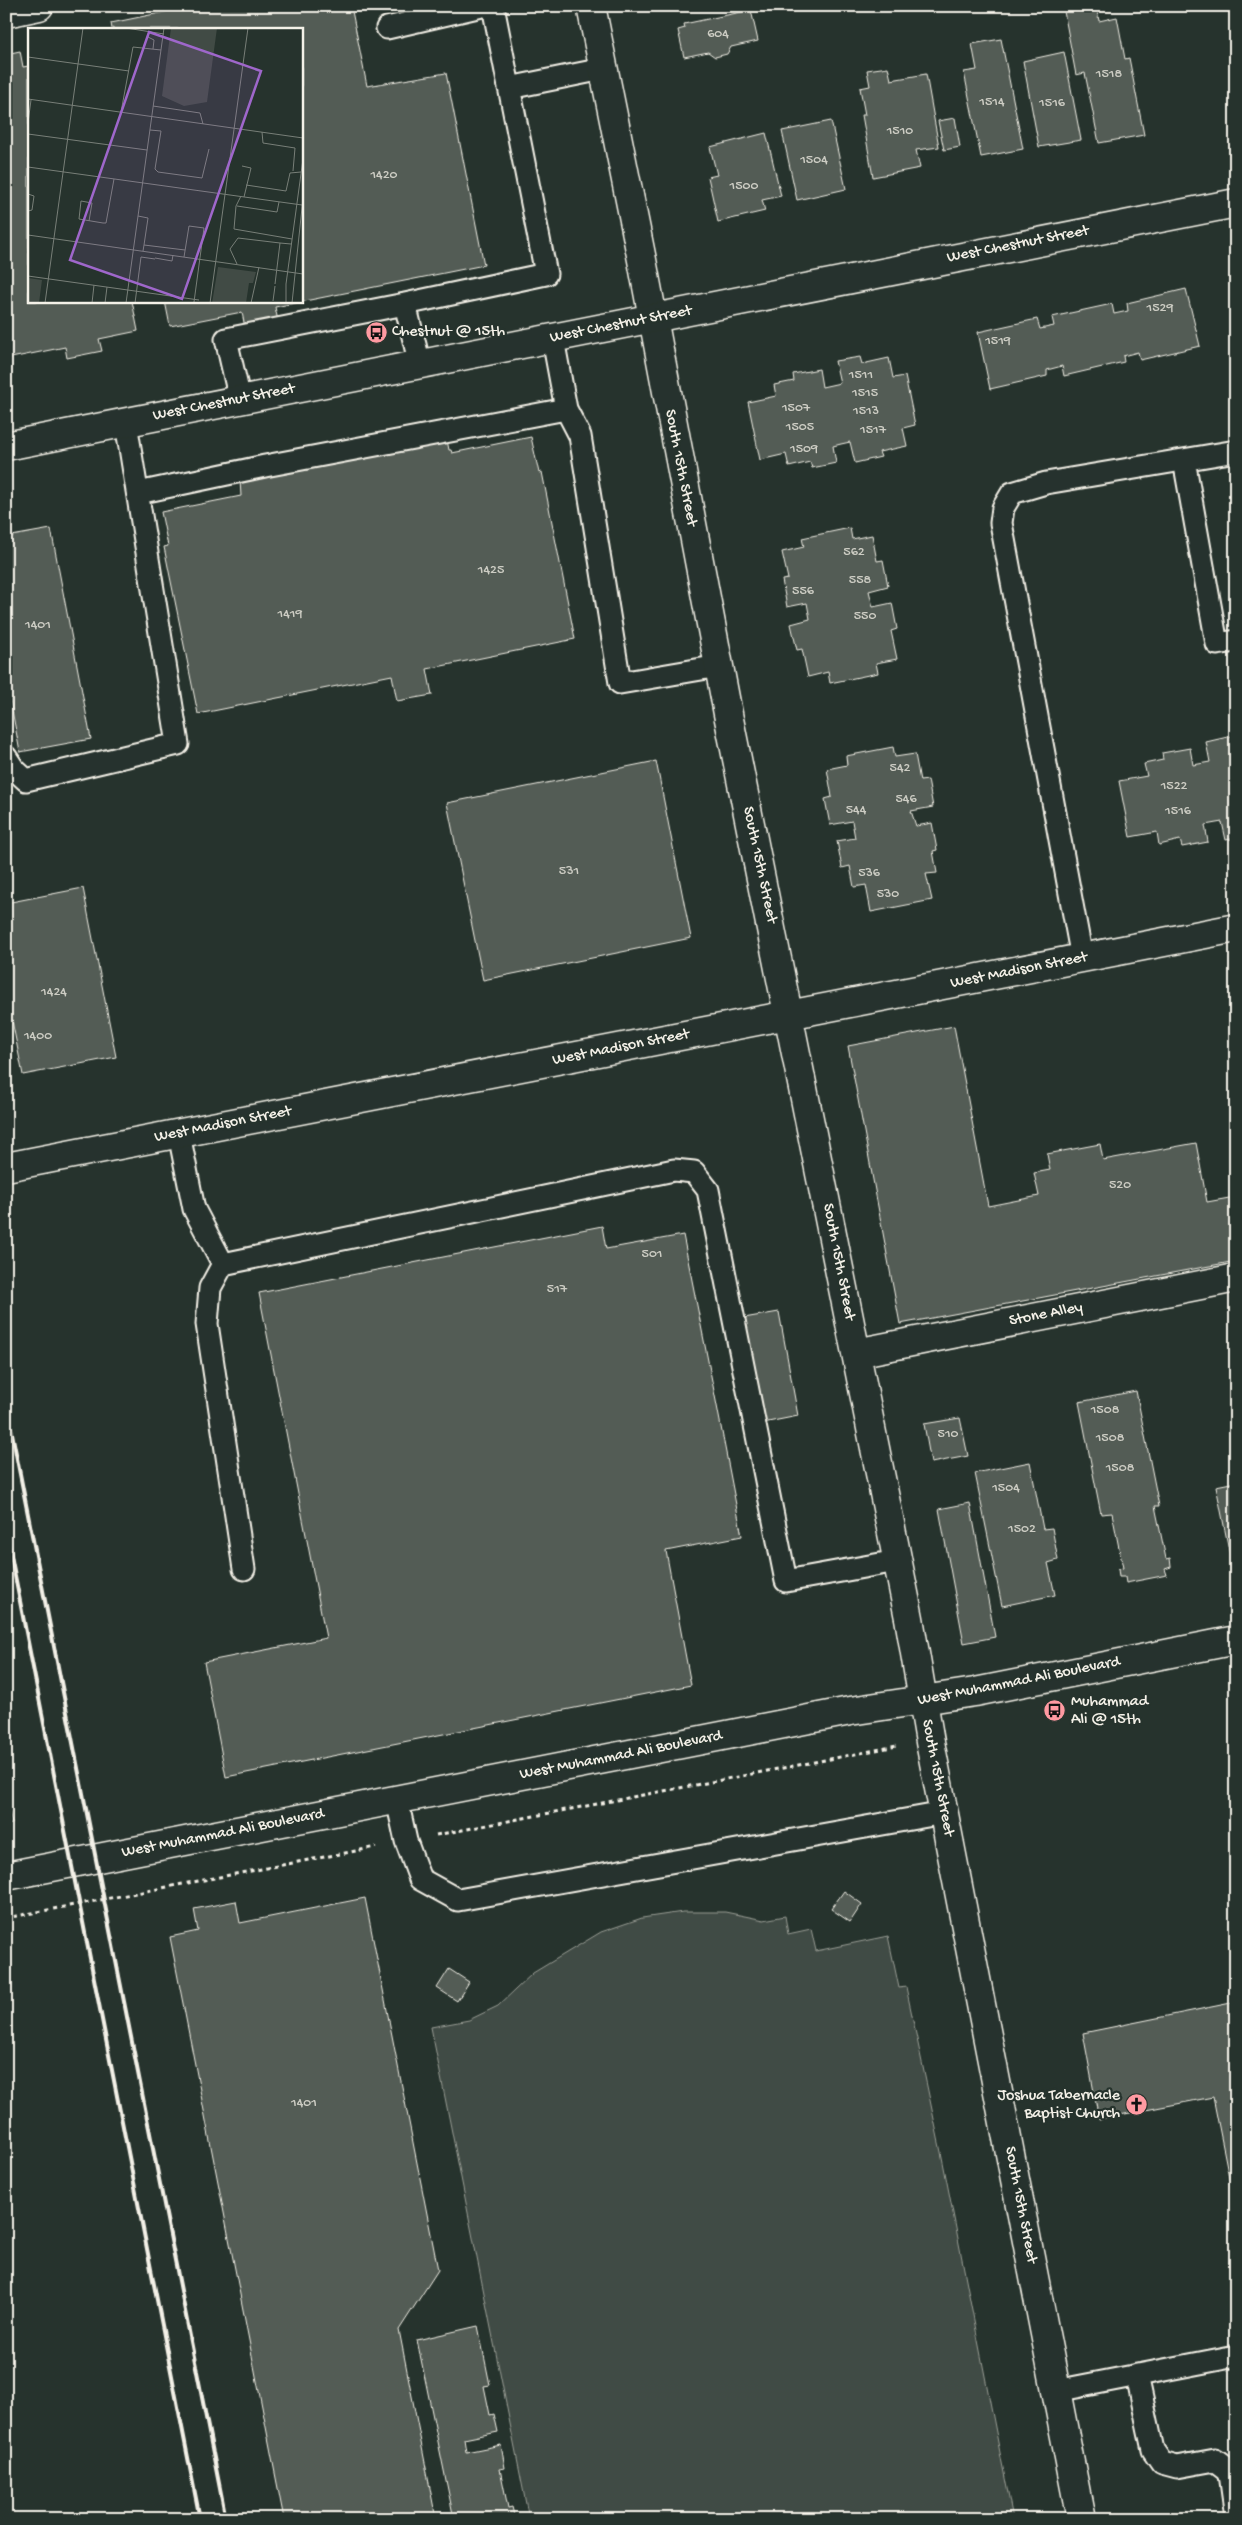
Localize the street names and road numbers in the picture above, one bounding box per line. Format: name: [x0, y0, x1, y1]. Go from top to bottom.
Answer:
street label: West Chestnut Street: [945, 222, 1092, 268]
street label: West Chestnut Street: [548, 302, 695, 348]
street label: West Chestnut Street: [151, 380, 298, 426]
street label: South 15th Street: [659, 408, 701, 529]
street label: South 15th Street: [737, 805, 781, 926]
street label: West Madison Street: [949, 948, 1091, 994]
street label: West Madison Street: [551, 1025, 693, 1071]
street label: West Madison Street: [153, 1102, 295, 1148]
street label: South 15th Street: [817, 1202, 859, 1323]
street label: Stone Alley: [1008, 1299, 1085, 1331]
street label: West Muhammad Ali Boulevard: [916, 1653, 1123, 1711]
street label: South 15th Street: [916, 1718, 958, 1839]
street label: West Muhammad Ali Boulevard: [518, 1727, 725, 1785]
street label: West Muhammad Ali Boulevard: [120, 1805, 327, 1863]
street label: South 15th Street: [999, 2145, 1041, 2266]

